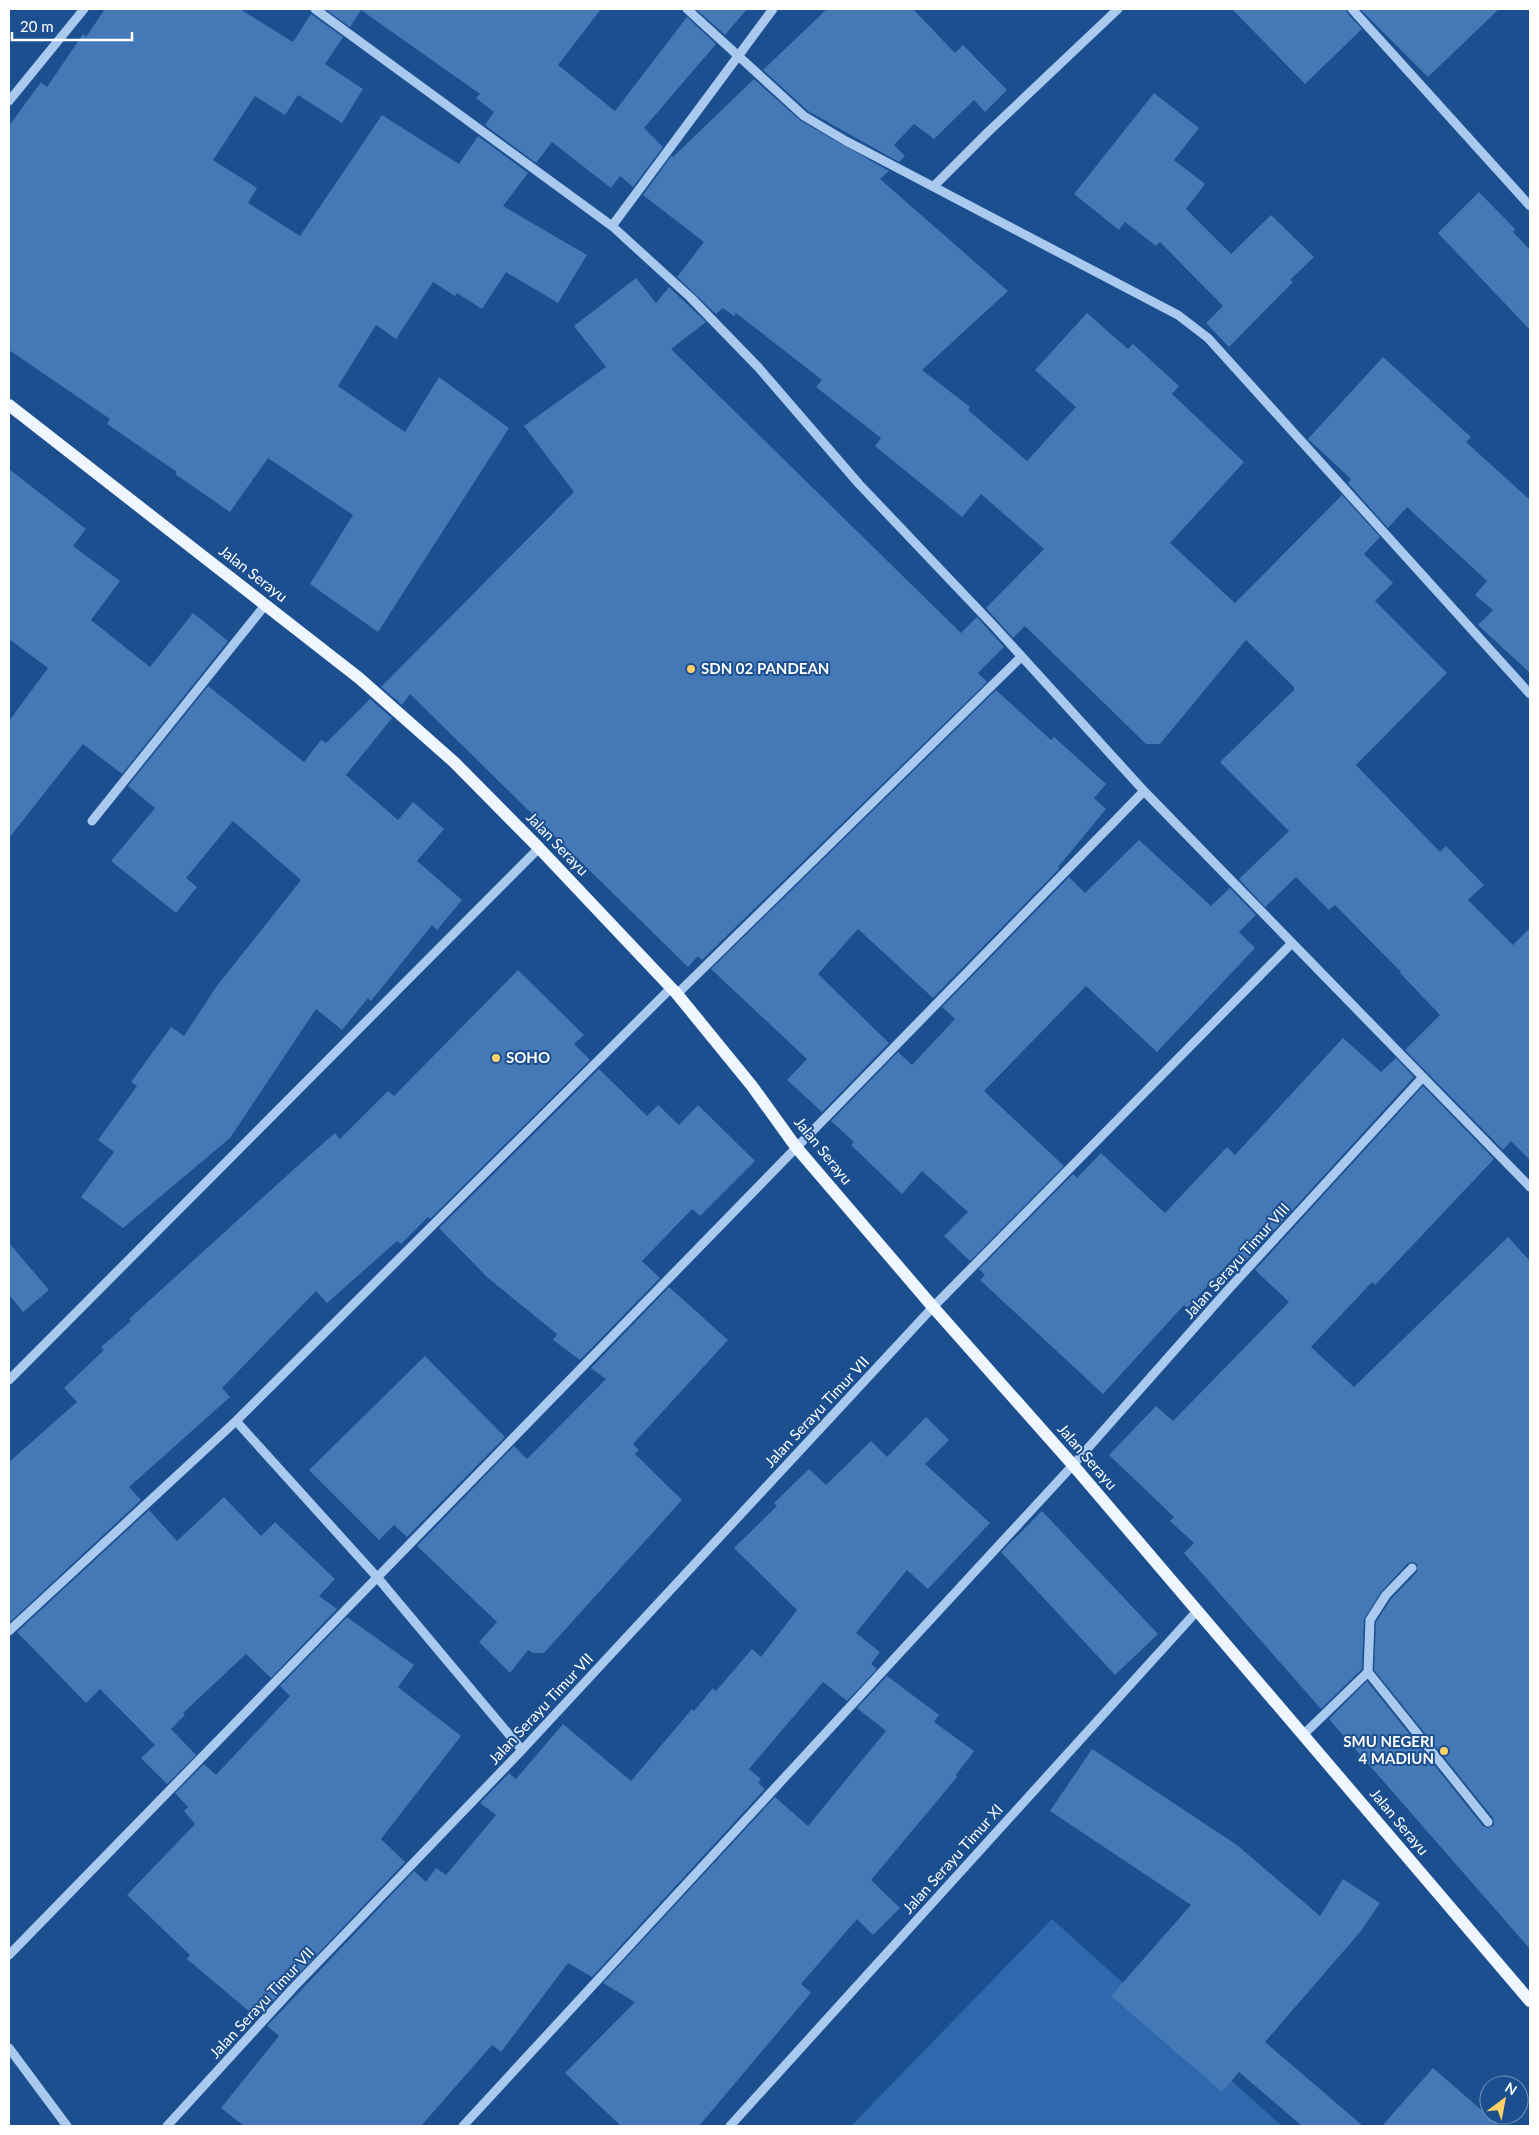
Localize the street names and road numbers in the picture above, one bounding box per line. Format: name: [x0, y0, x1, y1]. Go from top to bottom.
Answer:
street label: Jalan Serayu: [216, 541, 291, 605]
street label: Jalan Serayu: [523, 808, 592, 879]
street label: Jalan Serayu: [791, 1113, 856, 1188]
street label: Jalan Serayu Timur VIII: [1180, 1199, 1293, 1322]
street label: Jalan Serayu Timur VII: [760, 1352, 872, 1470]
street label: Jalan Serayu: [1054, 1420, 1121, 1493]
street label: Jalan Serayu Timur VII: [484, 1649, 596, 1767]
street label: Jalan Serayu: [1367, 1784, 1433, 1858]
street label: Jalan Serayu Timur XI: [898, 1800, 1006, 1917]
street label: Jalan Serayu Timur VII: [205, 1943, 317, 2061]

